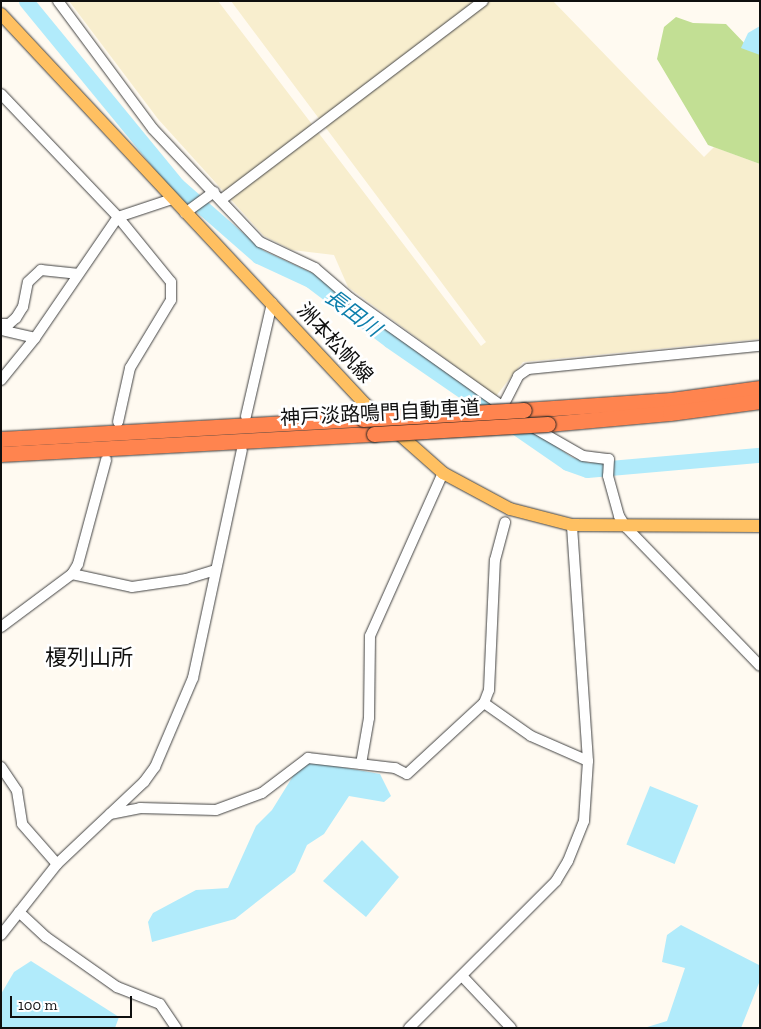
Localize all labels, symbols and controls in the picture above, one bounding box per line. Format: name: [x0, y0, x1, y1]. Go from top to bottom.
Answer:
water label: 長田川: [320, 284, 386, 342]
street label: 洲本松帆線: [292, 298, 378, 388]
street label: 神戸淡路鳴門自動車道: [280, 396, 480, 430]
district label: 榎列山所: [45, 645, 133, 671]
scale bar: [12, 986, 135, 1018]
text: 100 m: [18, 996, 57, 1014]

